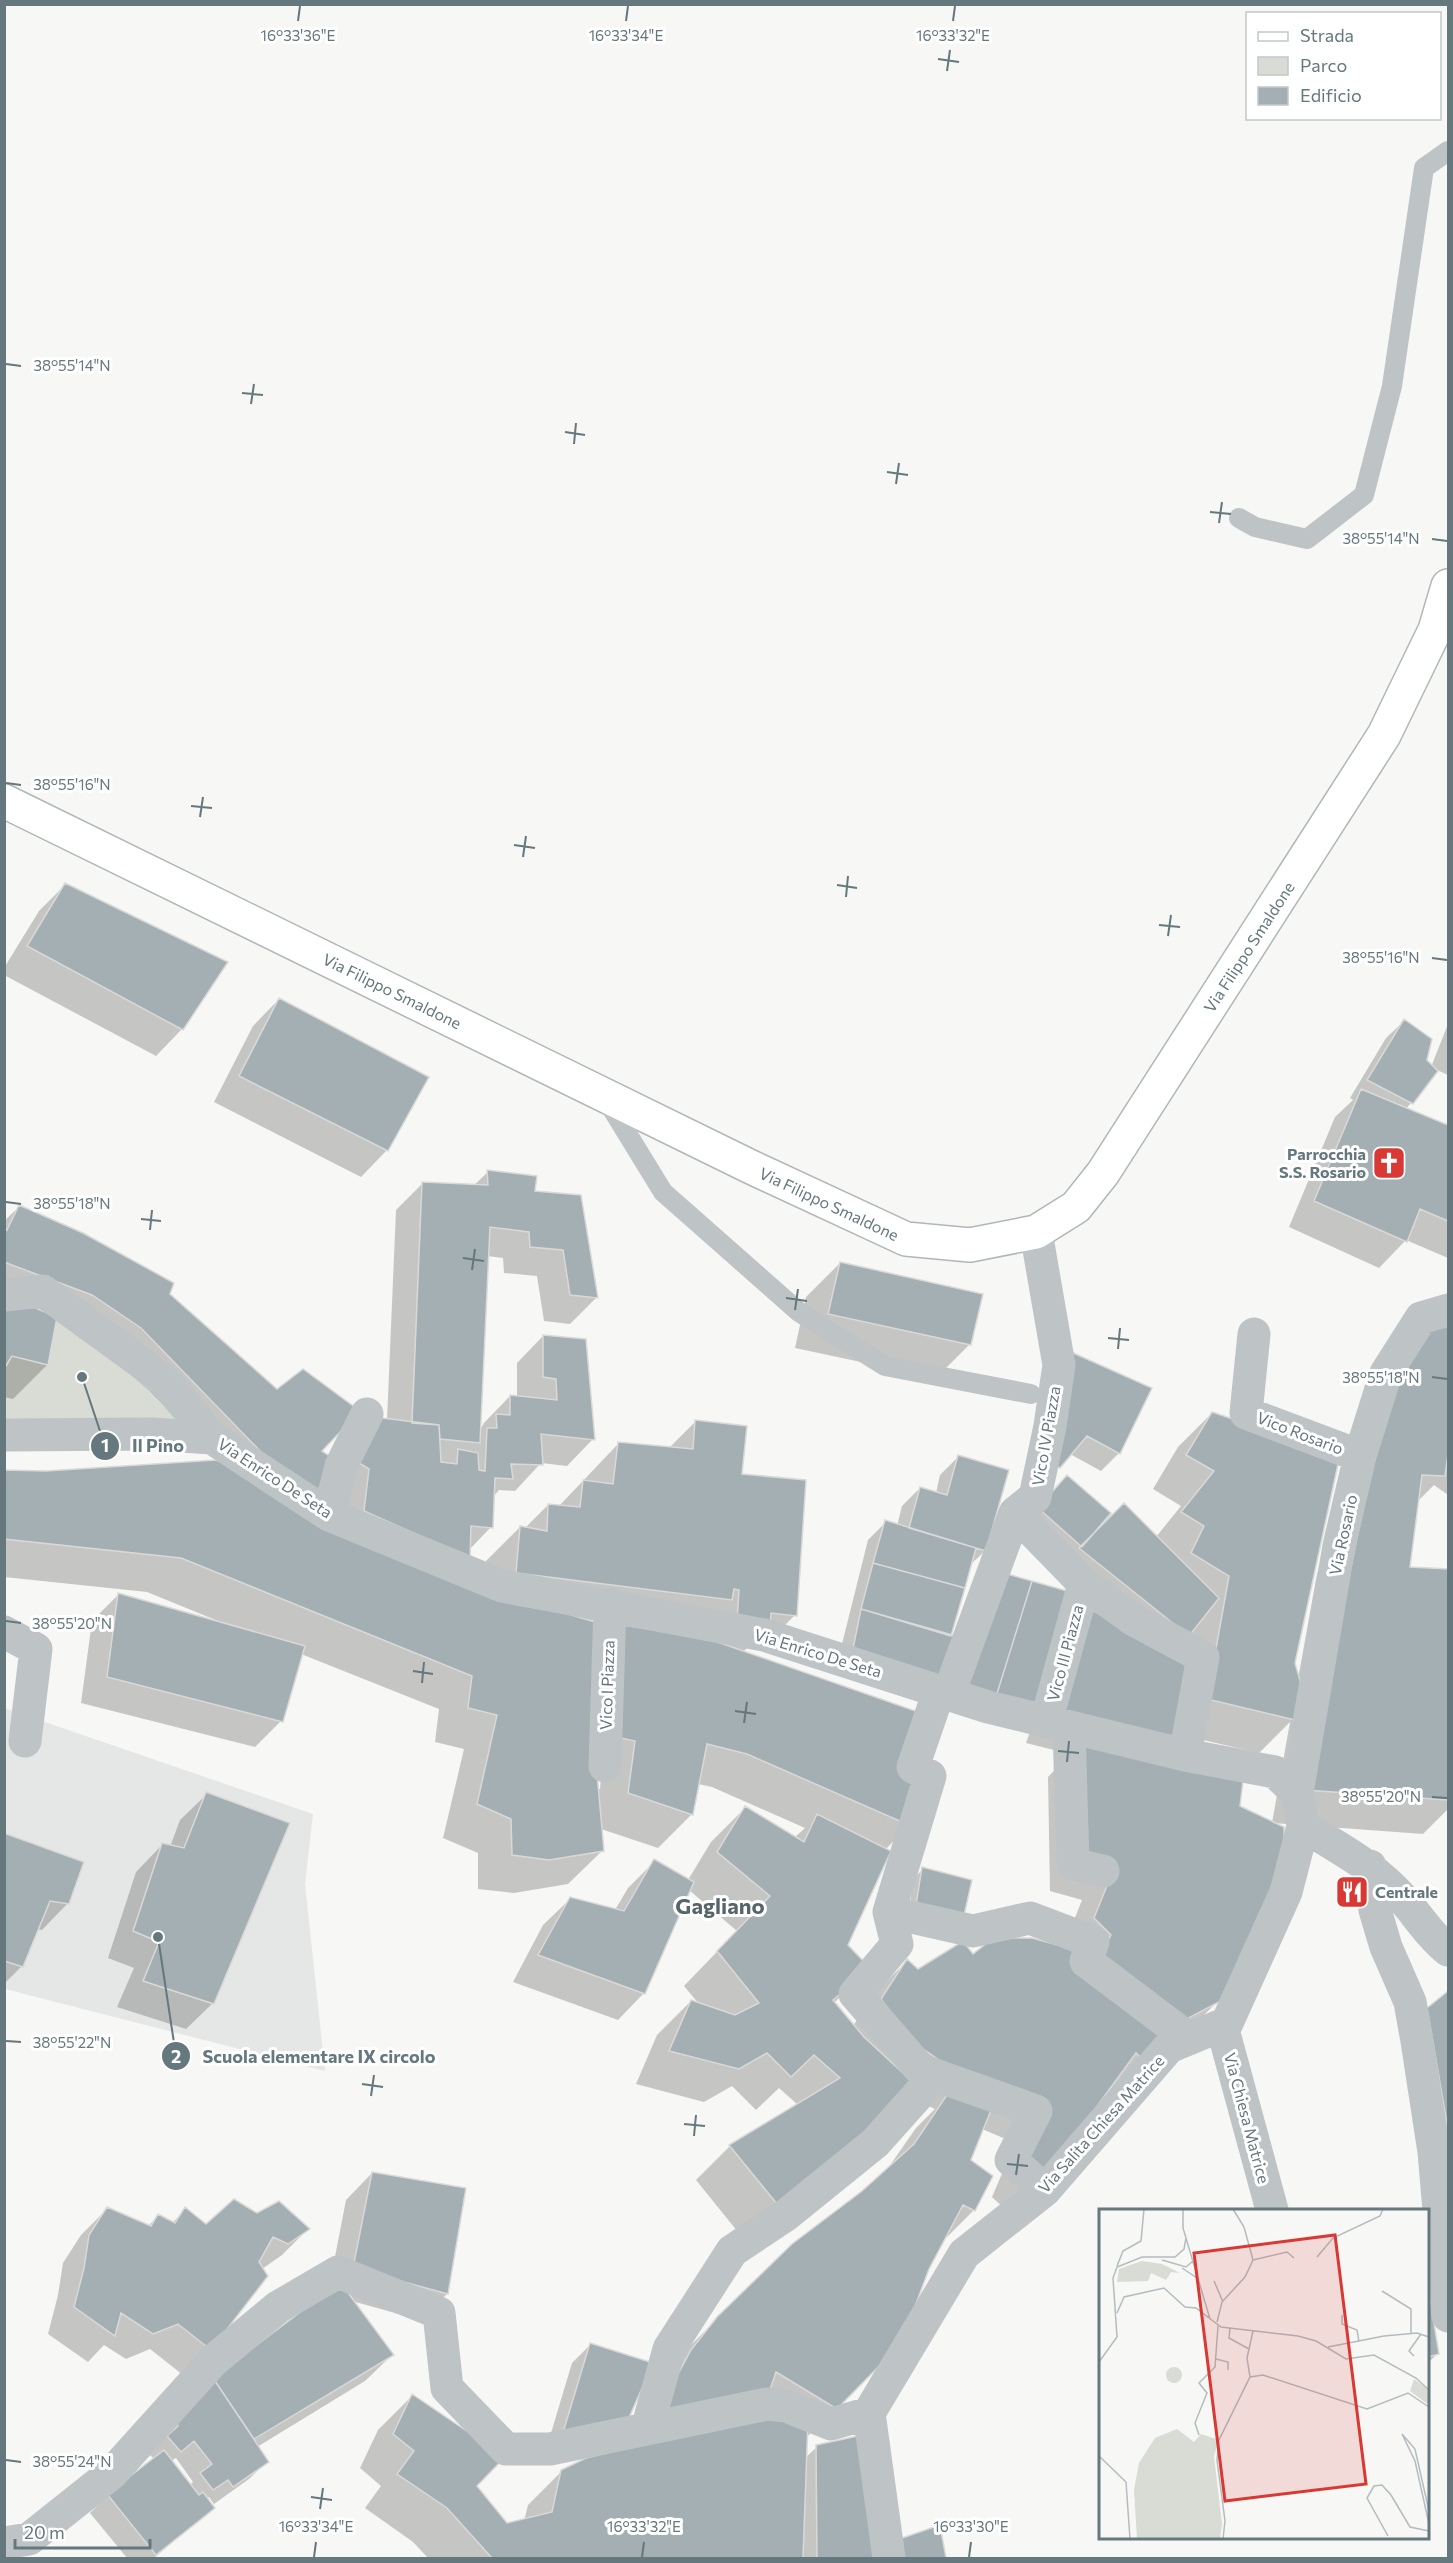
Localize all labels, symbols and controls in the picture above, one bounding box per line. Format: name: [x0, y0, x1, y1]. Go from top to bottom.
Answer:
legend: [1246, 12, 1441, 120]
text: Strada: [1300, 24, 1354, 46]
text: 16°33'36"E: [261, 26, 335, 44]
text: 16°33'34"E: [589, 26, 663, 44]
text: 16°33'32"E: [916, 26, 990, 44]
text: Parco: [1300, 54, 1347, 76]
text: Edificio: [1300, 84, 1362, 106]
text: 38°55'14"N: [33, 356, 111, 374]
text: 38°55'14"N: [1342, 529, 1420, 547]
text: 38°55'16"N: [33, 775, 111, 793]
street label: Via Filippo Smaldone: [1199, 878, 1298, 1016]
text: 38°55'16"N: [1342, 948, 1420, 966]
street label: Via Filippo Smaldone: [320, 949, 465, 1032]
place label: Parrocchia S.S. Rosario: [1279, 1144, 1366, 1181]
church icon: Parrocchia S.S. Rosario: [1371, 1145, 1407, 1181]
street label: Via Filippo Smaldone: [756, 1163, 902, 1244]
text: 38°55'18"N: [33, 1194, 111, 1212]
text: 38°55'18"N: [1342, 1368, 1420, 1386]
street label: Vico IV Piazza: [1027, 1385, 1064, 1487]
street label: Vico Rosario: [1254, 1407, 1346, 1458]
callout: Il Pino: [90, 1428, 196, 1464]
text: 1: [101, 1434, 109, 1456]
text: Il Pino: [132, 1434, 184, 1456]
street label: Via Enrico De Seta: [215, 1434, 336, 1522]
street label: Via Rosario: [1325, 1493, 1360, 1577]
street label: Vico III Piazza: [1043, 1603, 1086, 1703]
text: 38°55'20"N: [32, 1614, 112, 1632]
street label: Via Enrico De Seta: [752, 1624, 884, 1681]
street label: Vico I Piazza: [595, 1640, 618, 1730]
text: 38°55'20"N: [1341, 1787, 1421, 1805]
restaurant icon: Centrale: [1334, 1874, 1370, 1910]
place label: Centrale: [1375, 1882, 1438, 1901]
district label: Gagliano: [675, 1892, 765, 1919]
text: 38°55'22"N: [33, 2033, 111, 2051]
callout: Scuola elementare IX circolo: [161, 2038, 448, 2074]
text: 2: [171, 2045, 181, 2067]
text: Scuola elementare IX circolo: [203, 2045, 436, 2067]
street label: Via Chiesa Matrice: [1221, 2050, 1274, 2185]
street label: Via Salita Chiesa Matrice: [1034, 2051, 1168, 2196]
inset map: [1099, 2209, 1429, 2539]
text: 38°55'24"N: [33, 2452, 111, 2470]
scale bar: [15, 2512, 150, 2550]
text: 16°33'34"E: [279, 2517, 353, 2535]
text: 16°33'32"E: [607, 2517, 681, 2535]
text: 16°33'30"E: [933, 2517, 1009, 2535]
text: 20 m: [24, 2521, 65, 2543]

